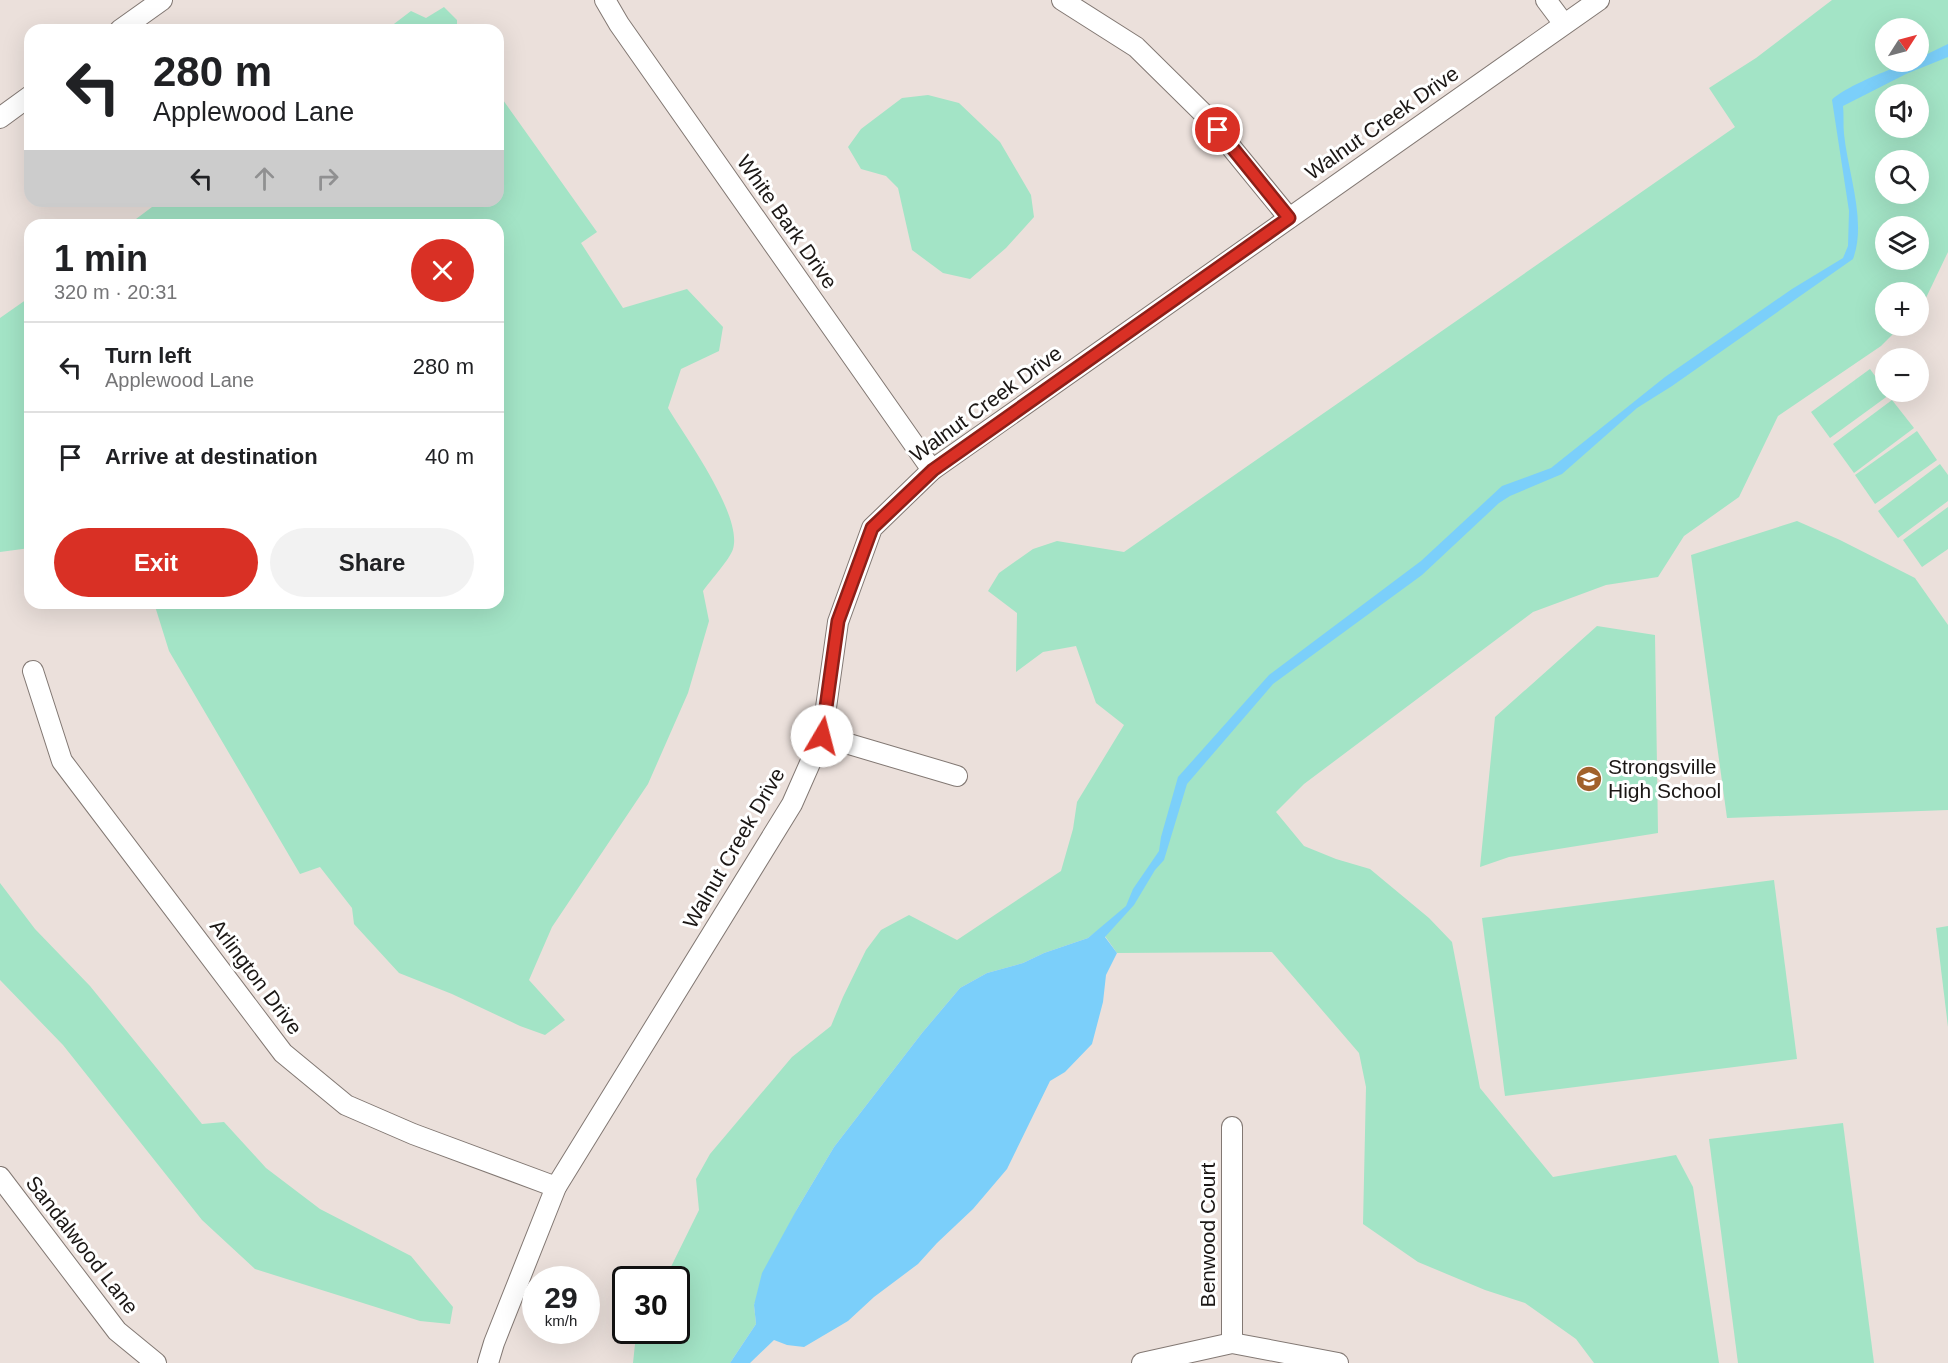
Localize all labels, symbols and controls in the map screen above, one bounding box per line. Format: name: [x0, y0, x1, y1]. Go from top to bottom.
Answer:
north arrow: [1875, 18, 1929, 72]
map controls: [1875, 18, 1929, 402]
icon: left: [54, 48, 132, 126]
text: 280 m: [153, 48, 272, 95]
street label: Walnut Creek Drive: [1301, 61, 1463, 184]
button: sound: [1875, 84, 1929, 138]
text: Applewood Lane: [153, 97, 354, 127]
pin: [1192, 104, 1243, 155]
icon: arrive: [1201, 113, 1234, 146]
button: search: [1875, 150, 1929, 204]
street label: White Bark Drive: [733, 151, 842, 293]
icon: left: [185, 162, 218, 195]
icon: ahead: [248, 162, 281, 195]
icon: right: [311, 162, 344, 195]
button: layers: [1875, 216, 1929, 270]
text: 1 min: [54, 238, 148, 279]
button: close: [411, 239, 474, 302]
text: 320 m · 20:31: [54, 281, 177, 303]
button: +: [1875, 282, 1929, 336]
street label: Walnut Creek Drive: [906, 341, 1066, 466]
text: Turn left: [105, 343, 191, 368]
button: −: [1875, 348, 1929, 402]
icon: left: [54, 351, 87, 384]
text: 280 m: [413, 354, 474, 379]
text: Applewood Lane: [105, 369, 254, 391]
icon: arrive: [54, 441, 87, 474]
text: Arrive at destination: [105, 444, 318, 469]
text: 40 m: [425, 444, 474, 469]
button: Exit: [54, 528, 258, 597]
button: Share: [270, 528, 474, 597]
position arrow: [790, 704, 854, 768]
place label: Strongsville High School: [1608, 755, 1721, 802]
street label: Walnut Creek Drive: [678, 764, 789, 932]
school or university icon: Strongsville High School: [1574, 764, 1604, 794]
street label: Arlington Drive: [206, 915, 307, 1039]
street label: Benwood Court: [1196, 1162, 1219, 1307]
street label: Sandalwood Lane: [22, 1171, 143, 1318]
speed limit sign: 30: [612, 1266, 690, 1344]
text: 29: [544, 1281, 578, 1314]
text: km/h: [545, 1312, 577, 1329]

